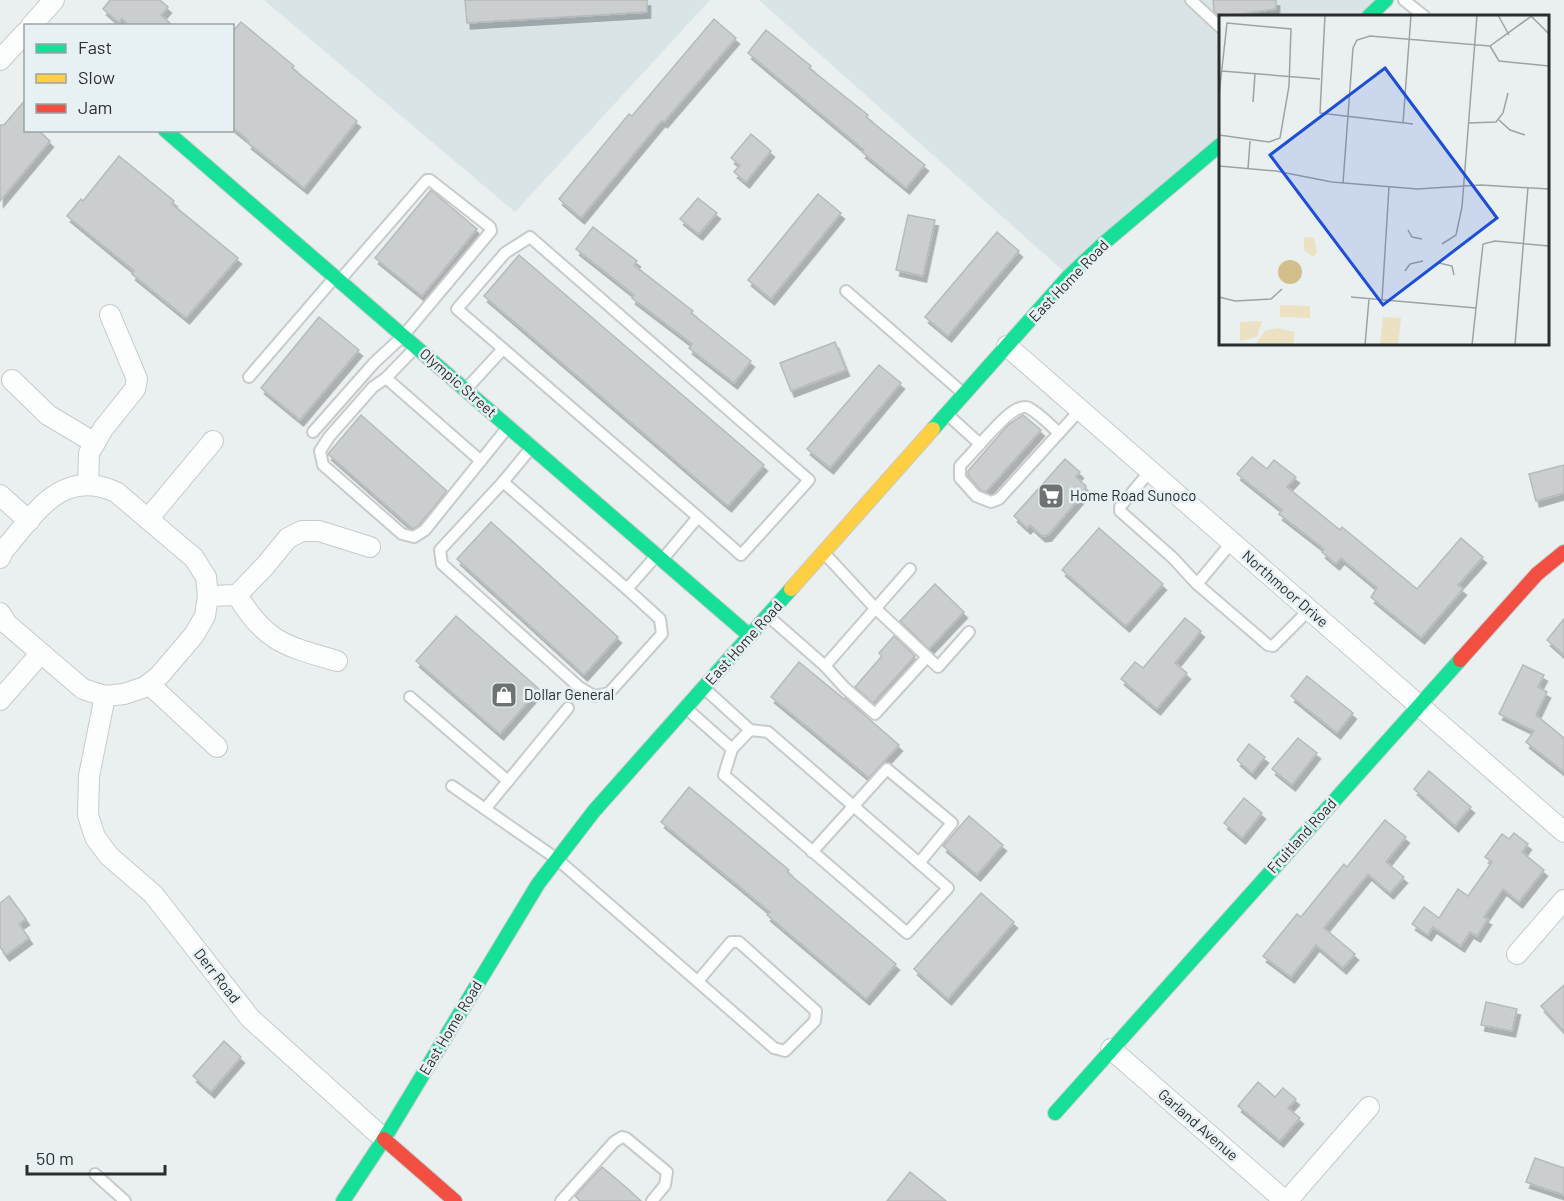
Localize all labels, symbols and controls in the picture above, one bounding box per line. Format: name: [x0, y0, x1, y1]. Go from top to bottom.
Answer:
inset map: [1219, 15, 1549, 345]
legend: [24, 24, 234, 132]
text: Fast: [78, 36, 112, 58]
text: Slow: [78, 66, 115, 88]
text: Jam: [78, 96, 112, 118]
street label: East Home Road: [1025, 236, 1112, 325]
street label: Olympic Street: [417, 344, 501, 421]
supermarket icon: Home Road Sunoco: [1036, 481, 1066, 511]
place label: Home Road Sunoco: [1070, 486, 1196, 504]
street label: Northmoor Drive: [1239, 546, 1332, 630]
street label: East Home Road: [701, 597, 786, 688]
shop icon: Dollar General: [489, 680, 519, 710]
place label: Dollar General: [524, 685, 614, 703]
street label: Fruitland Road: [1263, 794, 1340, 876]
street label: Derr Road: [191, 944, 245, 1006]
street label: East Home Road: [415, 977, 485, 1078]
street label: Garland Avenue: [1155, 1085, 1242, 1164]
scale bar: [27, 1138, 165, 1176]
text: 50 m: [36, 1147, 74, 1169]

